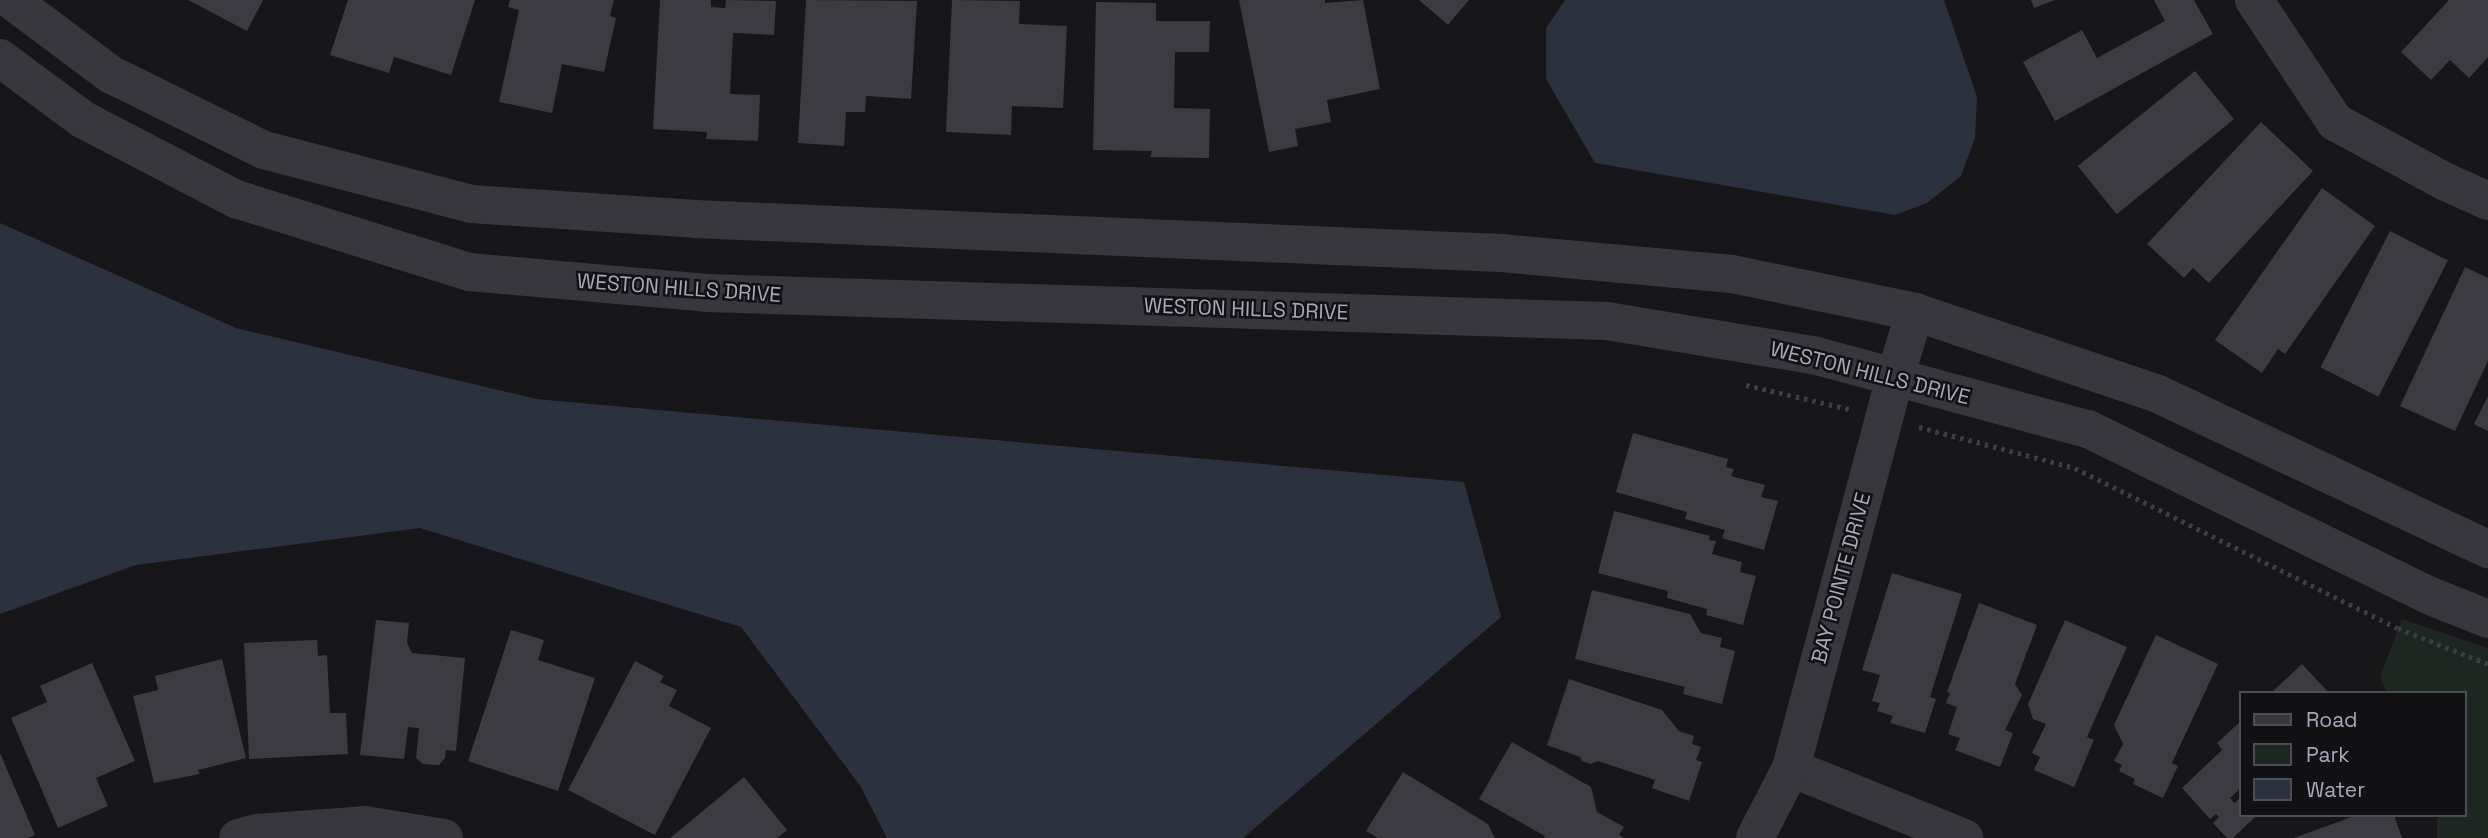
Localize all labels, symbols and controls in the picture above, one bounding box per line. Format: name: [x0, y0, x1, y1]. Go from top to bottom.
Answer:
street label: WESTON HILLS DRIVE: [576, 268, 782, 308]
street label: WESTON HILLS DRIVE: [1143, 293, 1349, 325]
street label: WESTON HILLS DRIVE: [1768, 336, 1972, 410]
street label: BAY POINTE DRIVE: [1806, 490, 1876, 666]
legend: [2240, 691, 2467, 817]
text: Road: [2306, 706, 2358, 733]
text: Park: [2306, 741, 2350, 768]
text: Water: [2306, 776, 2365, 803]

